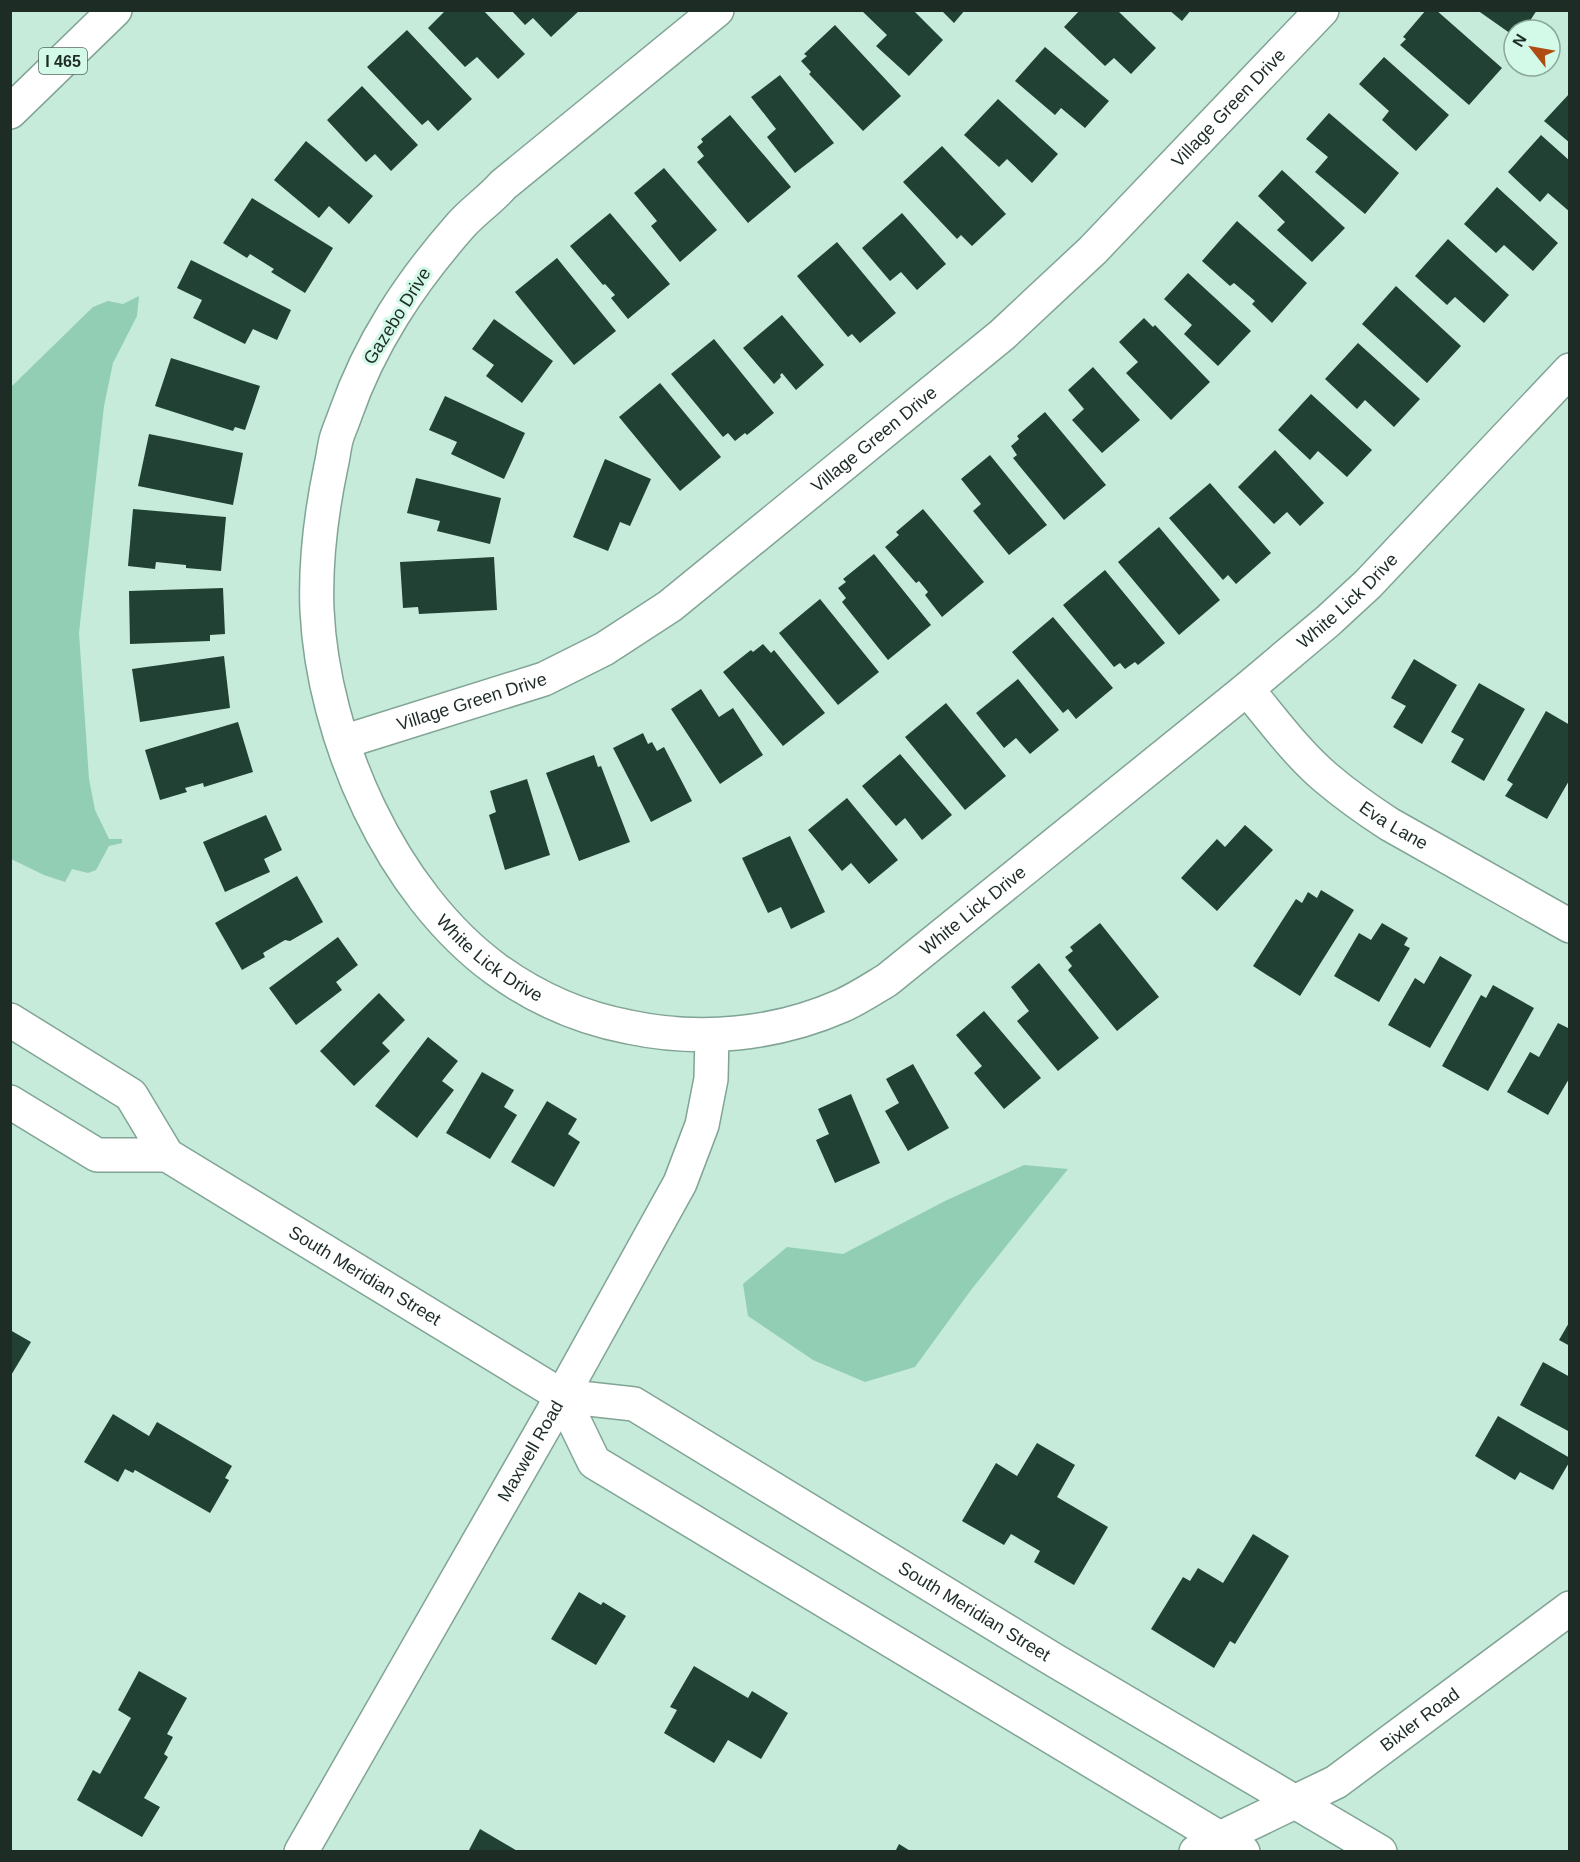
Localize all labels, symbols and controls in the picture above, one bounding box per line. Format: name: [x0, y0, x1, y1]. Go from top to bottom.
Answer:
north arrow: [1502, 18, 1562, 78]
text: N: [1509, 31, 1530, 50]
street label: Village Green Drive: [1168, 45, 1290, 171]
road number: I 465: [39, 48, 87, 74]
street label: Gazebo Drive: [359, 264, 435, 368]
street label: Village Green Drive: [807, 382, 941, 496]
street label: White Lick Drive: [1293, 549, 1402, 652]
street label: Village Green Drive: [394, 669, 549, 734]
street label: Eva Lane: [1356, 797, 1431, 854]
street label: White Lick Drive: [916, 862, 1030, 959]
street label: White Lick Drive: [432, 910, 546, 1006]
street label: South Meridian Street: [285, 1222, 444, 1330]
street label: Maxwell Road: [494, 1397, 567, 1505]
street label: South Meridian Street: [895, 1558, 1054, 1665]
street label: Bixler Road: [1376, 1684, 1463, 1756]

